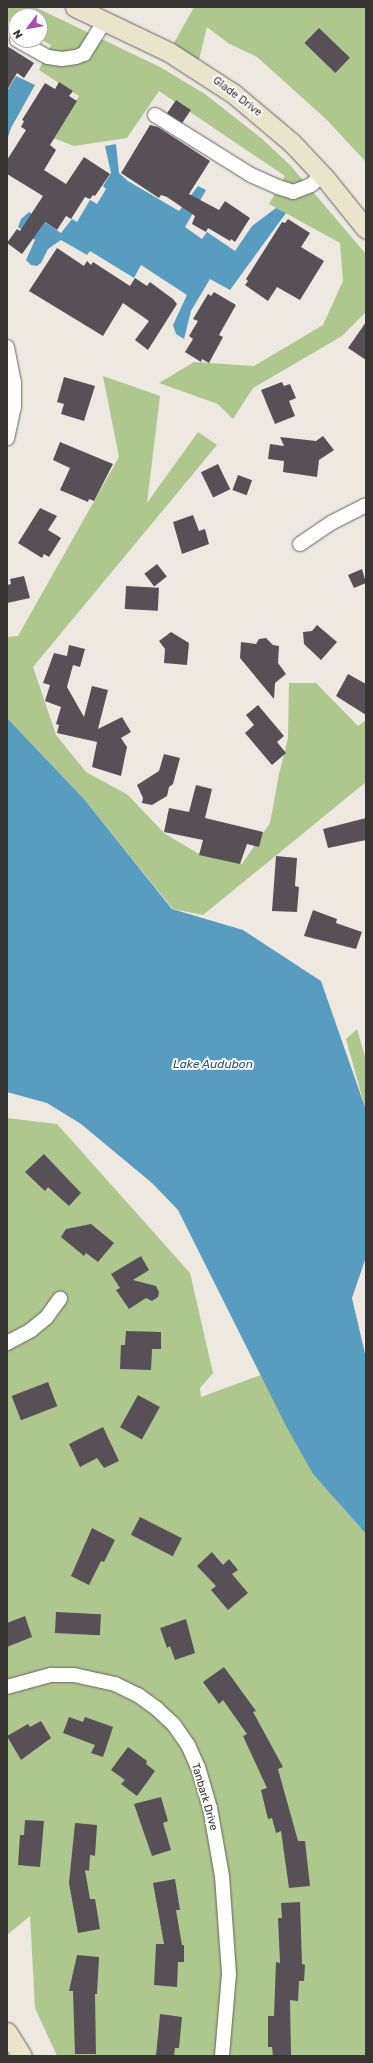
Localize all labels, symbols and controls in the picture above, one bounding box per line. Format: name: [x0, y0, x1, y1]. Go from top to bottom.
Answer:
north arrow: [8, 8, 48, 48]
text: N: [11, 27, 26, 41]
street label: Glade Drive: [210, 74, 264, 120]
water label: Lake Audubon: [173, 1058, 253, 1072]
street label: Tanbark Drive: [188, 1762, 220, 1832]

